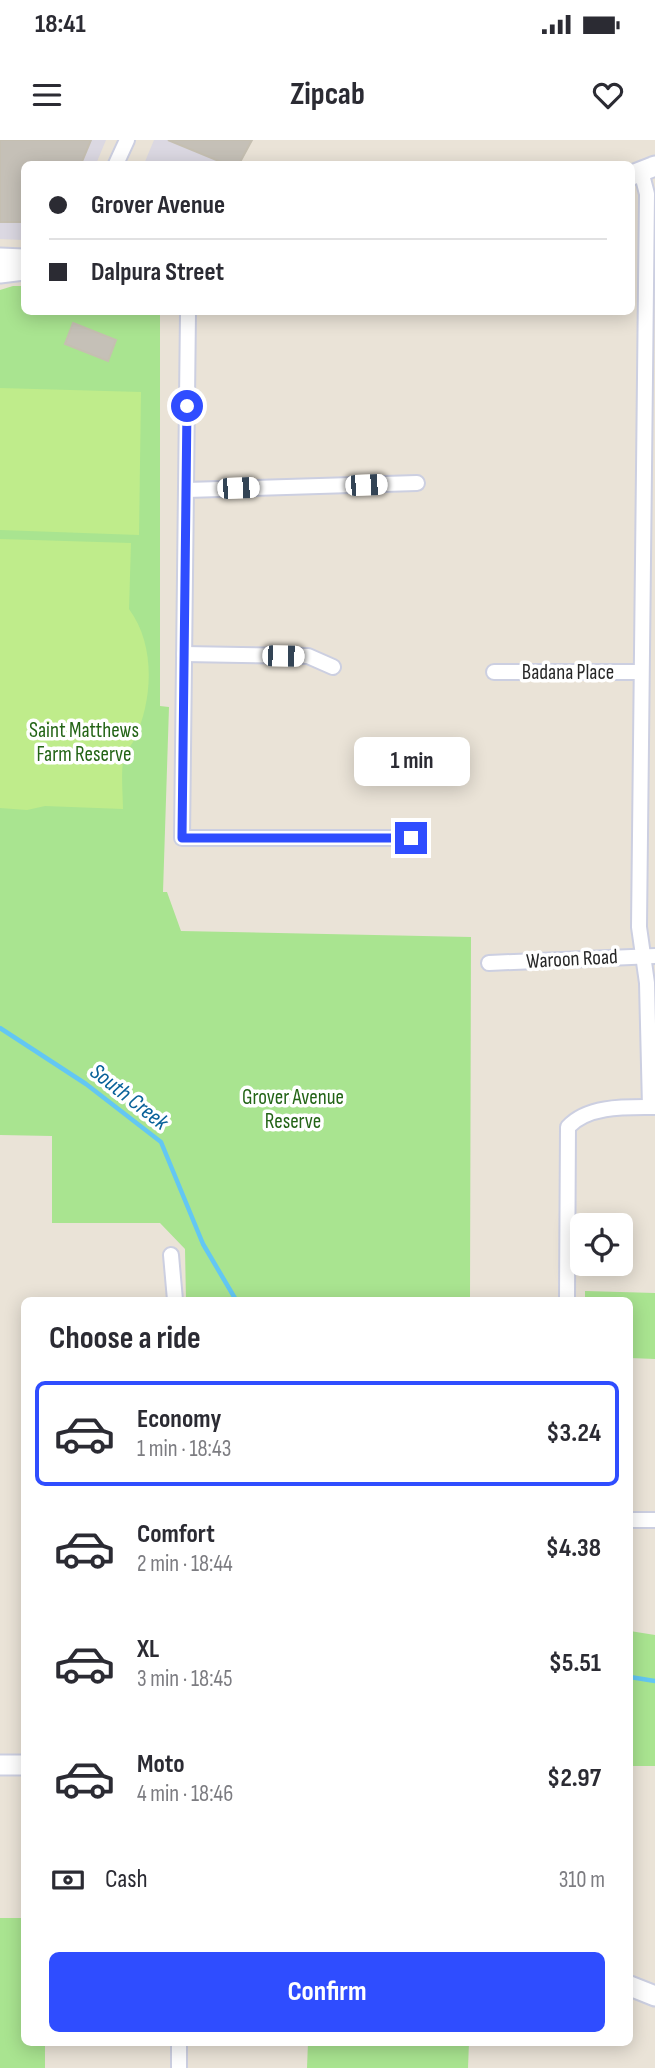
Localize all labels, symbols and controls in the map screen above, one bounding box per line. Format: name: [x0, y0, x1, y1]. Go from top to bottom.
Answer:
text: 18:41: [35, 9, 86, 40]
text: Zipcab: [290, 75, 365, 114]
icon: menu: [28, 76, 66, 114]
icon: heart: [589, 76, 627, 114]
text: Grover Avenue: [91, 190, 225, 221]
text: Dalpura Street: [91, 257, 224, 288]
route start: [171, 390, 203, 422]
car: [345, 474, 388, 496]
car: [217, 477, 260, 499]
car: [262, 645, 305, 667]
street label: Badana Place: [522, 660, 614, 685]
park label: Saint Matthews Farm Reserve: [29, 718, 139, 767]
callout: 1 min: [353, 736, 469, 786]
text: 1 min: [391, 747, 433, 775]
route end: [395, 822, 427, 854]
street label: Waroon Road: [526, 944, 618, 974]
water label: South Creek: [84, 1058, 175, 1137]
park label: Grover Avenue Reserve: [242, 1085, 344, 1134]
map controls: [570, 1213, 633, 1276]
button: locate: [570, 1213, 633, 1276]
text: Choose a ride: [49, 1319, 201, 1358]
icon: car: [53, 1402, 116, 1465]
text: Economy: [137, 1404, 221, 1435]
text: $3.24: [546, 1418, 601, 1449]
text: 1 min · 18:43: [137, 1435, 231, 1463]
icon: car: [53, 1517, 116, 1580]
text: Comfort: [137, 1519, 215, 1550]
text: $4.38: [546, 1533, 601, 1564]
text: 2 min · 18:44: [137, 1550, 233, 1578]
icon: car: [53, 1632, 116, 1695]
text: XL: [137, 1634, 159, 1665]
text: $5.51: [549, 1648, 601, 1679]
text: 3 min · 18:45: [137, 1665, 232, 1693]
icon: car: [53, 1747, 116, 1810]
text: Moto: [137, 1749, 185, 1780]
text: $2.97: [547, 1763, 601, 1794]
text: 4 min · 18:46: [137, 1780, 233, 1808]
icon: cash: [49, 1861, 87, 1899]
text: Cash: [105, 1864, 148, 1895]
text: 310 m: [559, 1866, 605, 1894]
button: Confirm: [49, 1952, 605, 2032]

